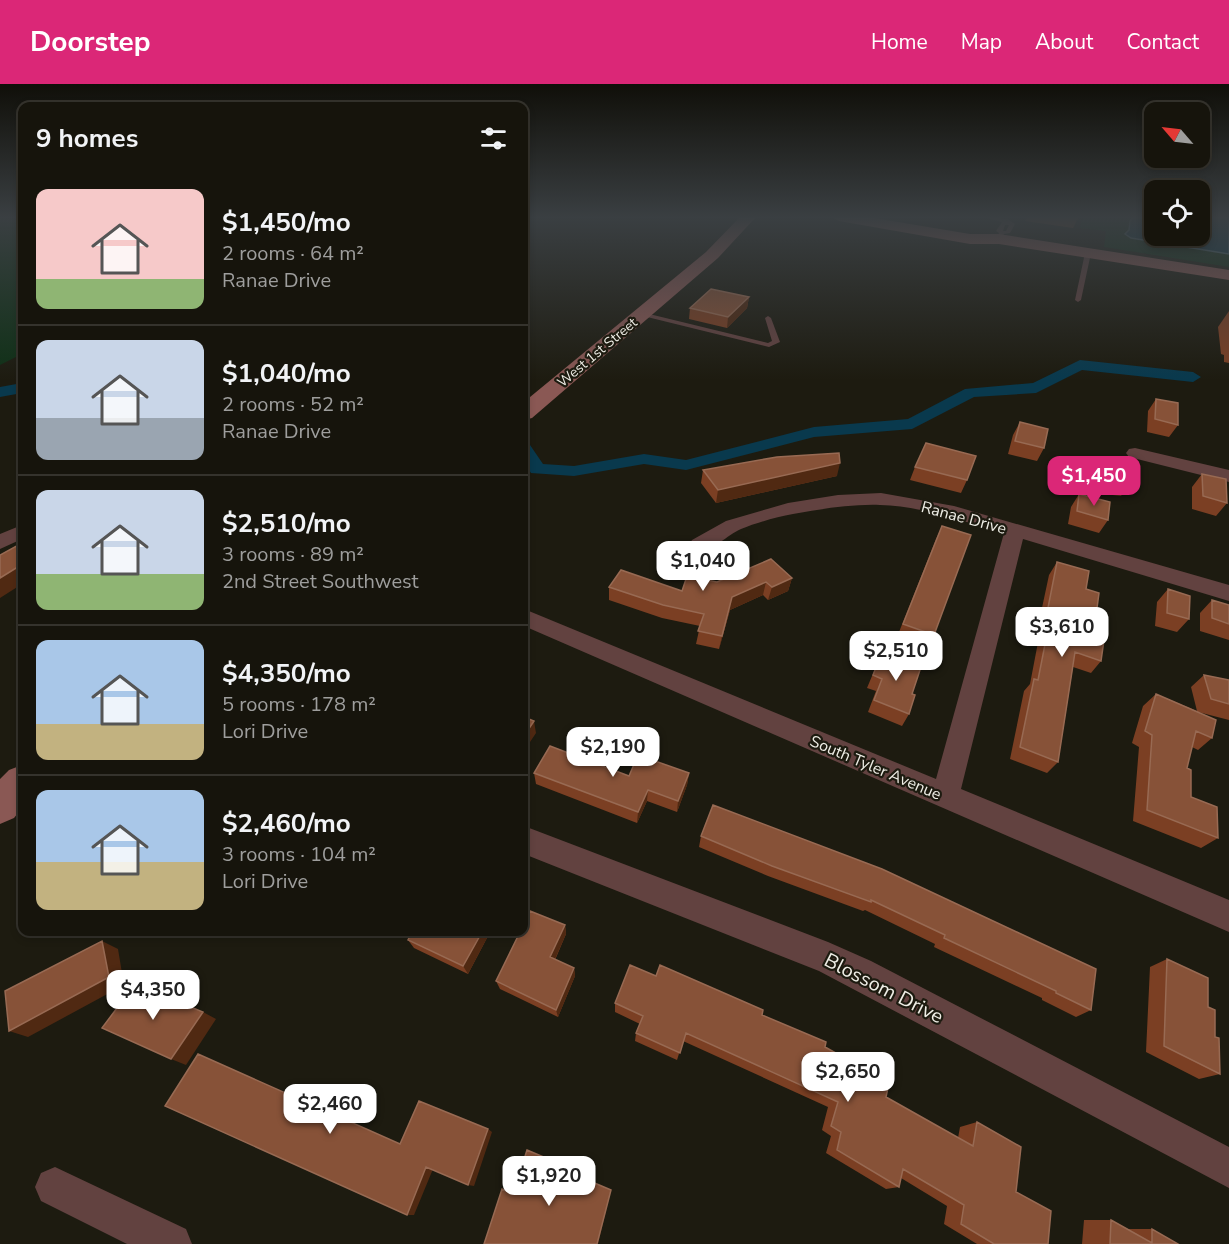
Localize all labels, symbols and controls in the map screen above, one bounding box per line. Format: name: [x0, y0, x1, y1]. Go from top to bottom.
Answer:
text: Doorstep: [30, 23, 151, 61]
text: Home: [871, 28, 928, 56]
text: Map: [961, 28, 1002, 56]
text: About: [1035, 28, 1093, 56]
text: Contact: [1126, 28, 1199, 56]
north arrow: [1144, 102, 1210, 168]
map controls: [1144, 102, 1210, 246]
text: 9 homes: [36, 121, 138, 156]
icon: filters: [477, 122, 510, 155]
button: locate: [1144, 180, 1210, 246]
text: $1,450/mo: [222, 205, 351, 240]
icon: home: [84, 213, 156, 285]
text: 2 rooms · 64 m²: [222, 240, 364, 267]
text: Ranae Drive: [222, 267, 331, 294]
street label: West 1st Street: [553, 313, 641, 391]
text: $1,040/mo: [222, 356, 351, 391]
icon: home: [84, 364, 156, 436]
text: 2 rooms · 52 m²: [222, 391, 364, 418]
text: Ranae Drive: [222, 418, 331, 445]
pin: $1,450: [1045, 456, 1143, 507]
text: $1,450: [1062, 462, 1126, 489]
street label: Ranae Drive: [919, 496, 1009, 540]
text: $2,510/mo: [222, 506, 351, 541]
icon: home: [84, 514, 156, 586]
text: 3 rooms · 89 m²: [222, 541, 364, 568]
pin: $1,040: [654, 541, 752, 592]
text: $1,040: [671, 547, 735, 574]
text: 2nd Street Southwest: [222, 568, 419, 595]
pin: $3,610: [1013, 607, 1111, 658]
text: $3,610: [1030, 613, 1094, 640]
pin: $2,510: [847, 631, 945, 682]
text: $2,510: [864, 637, 928, 664]
text: $4,350/mo: [222, 656, 351, 691]
icon: home: [84, 664, 156, 736]
text: 5 rooms · 178 m²: [222, 691, 376, 718]
text: Lori Drive: [222, 718, 308, 745]
pin: $2,190: [564, 727, 662, 778]
street label: South Tyler Avenue: [807, 730, 945, 806]
text: $2,190: [581, 733, 645, 760]
text: $2,460/mo: [222, 806, 351, 841]
icon: home: [84, 814, 156, 886]
text: 3 rooms · 104 m²: [222, 841, 376, 868]
text: Lori Drive: [222, 868, 308, 895]
street label: Blossom Drive: [819, 947, 948, 1030]
pin: $4,350: [104, 970, 202, 1021]
text: $4,350: [121, 976, 185, 1003]
pin: $2,650: [799, 1052, 897, 1103]
text: $2,650: [816, 1058, 880, 1085]
pin: $2,460: [281, 1084, 379, 1135]
text: $2,460: [298, 1090, 362, 1117]
pin: $1,920: [500, 1156, 598, 1207]
text: $1,920: [517, 1162, 581, 1189]

